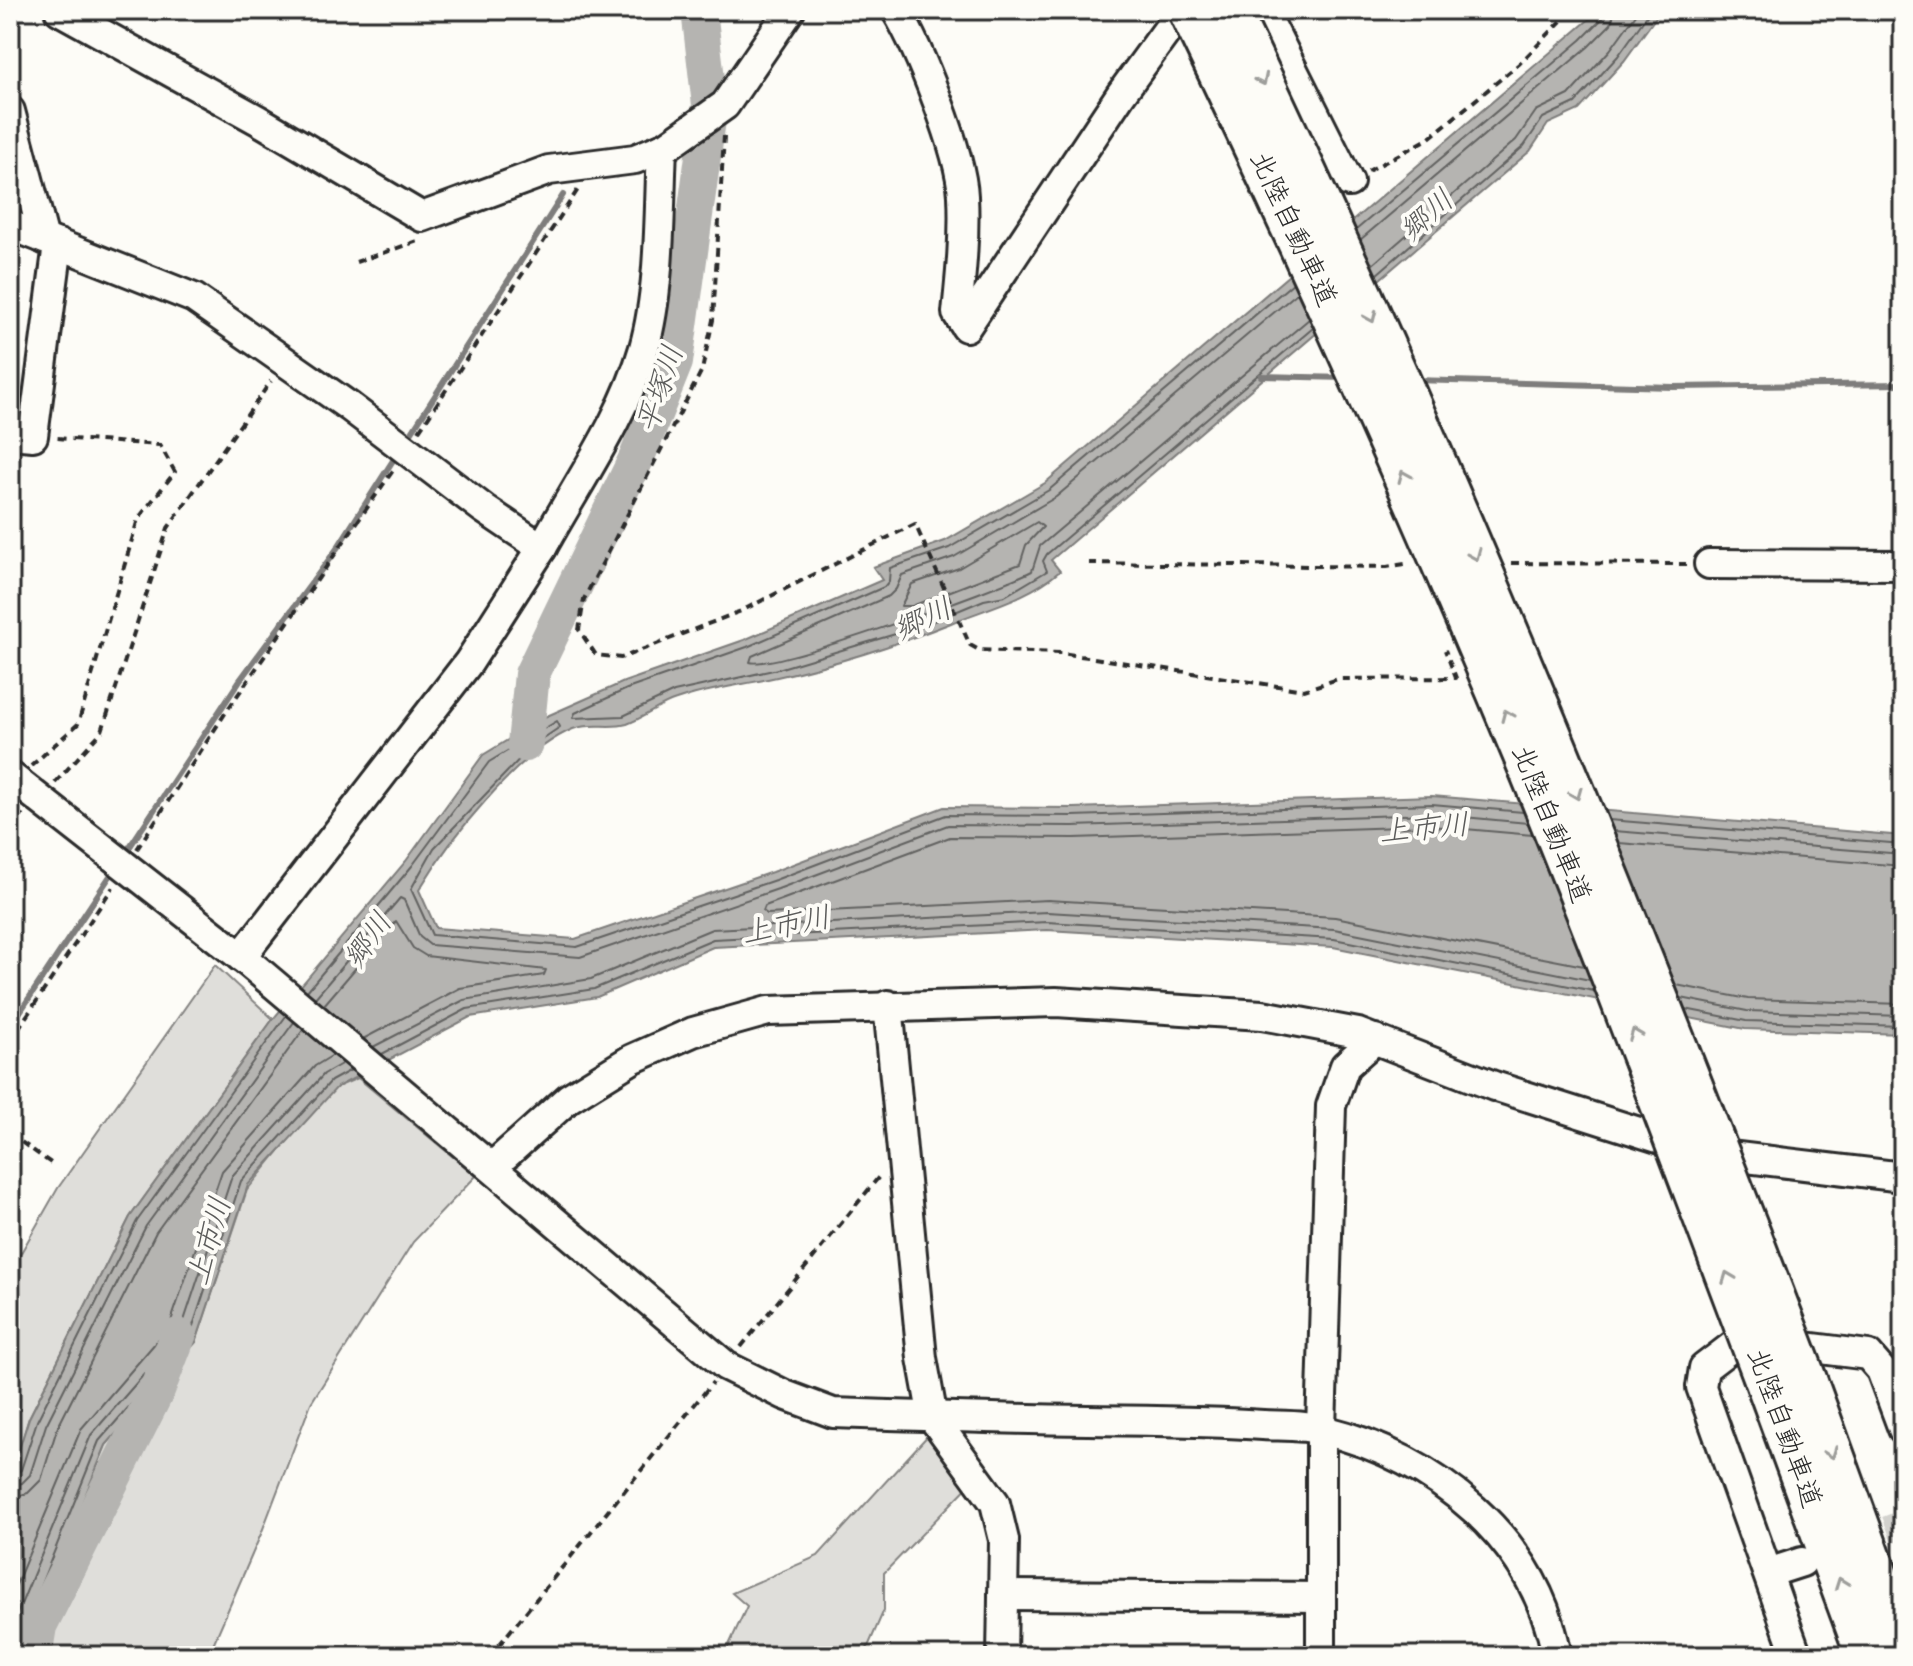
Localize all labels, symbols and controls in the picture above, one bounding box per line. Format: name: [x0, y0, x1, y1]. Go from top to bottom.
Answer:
one-way arrow: [1252, 72, 1268, 87]
street label: 北陸自動車道: [1242, 145, 1344, 313]
water label: 郷川: [1392, 181, 1462, 249]
one-way arrow: [1361, 308, 1377, 323]
water label: 平塚川: [628, 340, 692, 438]
one-way arrow: [1397, 470, 1413, 484]
one-way arrow: [1465, 547, 1481, 561]
water label: 郷川: [888, 590, 958, 648]
one-way arrow: [1501, 709, 1517, 723]
street label: 北陸自動車道: [1503, 740, 1599, 908]
one-way arrow: [1567, 786, 1583, 800]
water label: 上市川: [1378, 806, 1470, 850]
water label: 上市川: [738, 898, 834, 952]
water label: 郷川: [336, 905, 400, 975]
one-way arrow: [1628, 1028, 1645, 1042]
water label: 上市川: [179, 1193, 239, 1289]
one-way arrow: [1721, 1271, 1738, 1285]
street label: 北陸自動車道: [1739, 1343, 1829, 1513]
one-way arrow: [1821, 1445, 1838, 1459]
one-way arrow: [1834, 1577, 1851, 1591]

